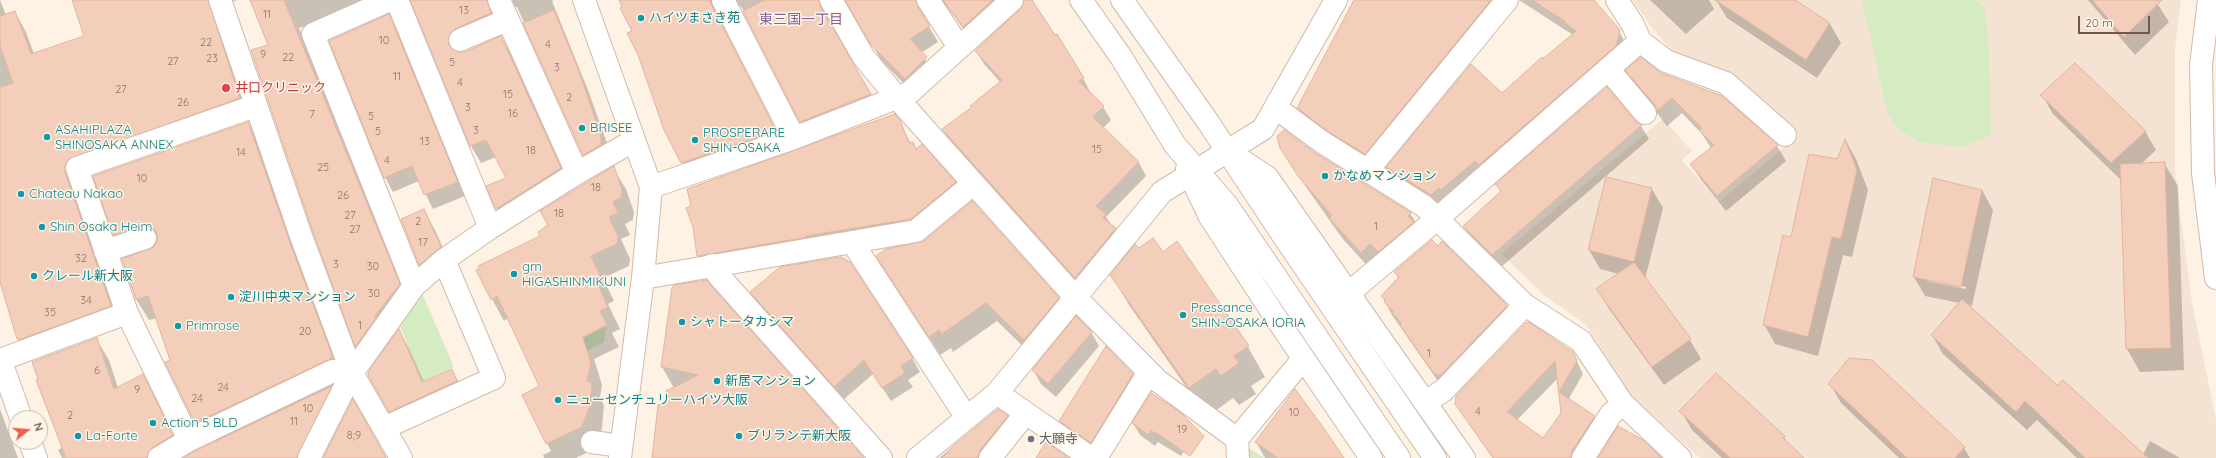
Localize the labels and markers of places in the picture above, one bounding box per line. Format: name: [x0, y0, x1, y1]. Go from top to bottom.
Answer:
place label: ハイツまさき苑: [649, 10, 740, 26]
marker: ハイツまさき苑: [636, 13, 646, 23]
place label: 井口クリニック: [235, 80, 326, 96]
marker: 井口クリニック: [220, 82, 232, 94]
place label: BRISEE: [590, 120, 632, 136]
place label: ASAHIPLAZA SHINOSAKA ANNEX: [55, 122, 173, 153]
marker: BRISEE: [577, 123, 587, 133]
place label: PROSPERARE SHIN-OSAKA: [703, 125, 785, 156]
marker: ASAHIPLAZA SHINOSAKA ANNEX: [42, 132, 52, 142]
marker: PROSPERARE SHIN-OSAKA: [690, 135, 700, 145]
place label: かなめマンション: [1333, 168, 1437, 184]
marker: かなめマンション: [1320, 171, 1330, 181]
place label: Chateau Nakao: [29, 186, 123, 202]
marker: Chateau Nakao: [16, 189, 26, 199]
place label: Shin Osaka Heim: [50, 219, 152, 235]
marker: Shin Osaka Heim: [37, 222, 47, 232]
place label: gm HIGASHINMIKUNI: [522, 259, 626, 290]
place label: クレール新大阪: [42, 268, 133, 284]
marker: gm HIGASHINMIKUNI: [509, 269, 519, 279]
marker: クレール新大阪: [29, 271, 39, 281]
place label: 淀川中央マンション: [239, 289, 356, 305]
marker: 淀川中央マンション: [226, 292, 236, 302]
place label: Pressance SHIN-OSAKA IORIA: [1191, 300, 1305, 331]
marker: Pressance SHIN-OSAKA IORIA: [1178, 310, 1188, 320]
place label: シャトータカシマ: [690, 314, 794, 330]
marker: シャトータカシマ: [677, 317, 687, 327]
place label: Primrose: [186, 318, 239, 334]
marker: Primrose: [173, 321, 183, 331]
place label: 新居マンション: [725, 373, 816, 389]
marker: 新居マンション: [712, 376, 722, 386]
place label: ニューセンチュリーハイツ大阪: [566, 392, 748, 408]
marker: ニューセンチュリーハイツ大阪: [553, 395, 563, 405]
place label: Action 5 BLD: [161, 415, 238, 431]
marker: Action 5 BLD: [148, 418, 158, 428]
place label: La-Forte: [86, 428, 138, 444]
place label: ブリランテ新大阪: [747, 428, 851, 444]
marker: La-Forte: [73, 431, 83, 441]
marker: ブリランテ新大阪: [734, 431, 744, 441]
place label: 大願寺: [1039, 431, 1078, 447]
marker: 大願寺: [1026, 434, 1036, 444]

